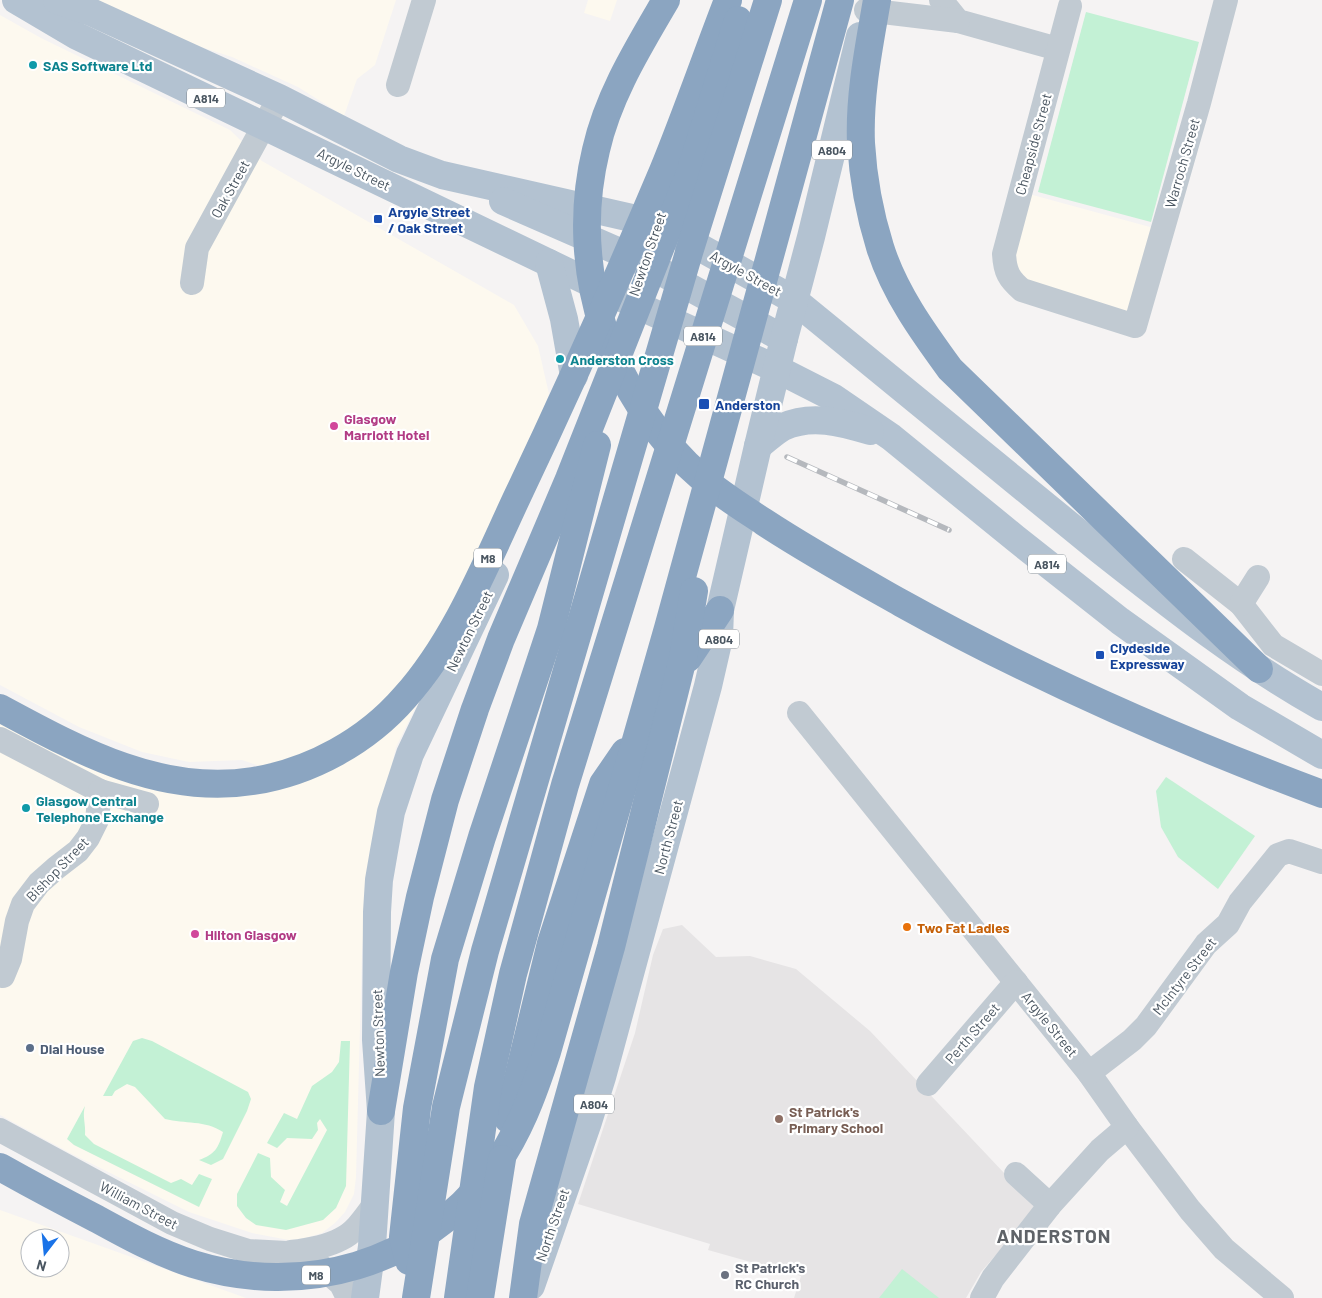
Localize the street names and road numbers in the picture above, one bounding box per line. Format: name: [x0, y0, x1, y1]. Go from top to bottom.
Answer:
road number: A814: [187, 89, 225, 108]
street label: Cheapside Street: [1011, 91, 1055, 197]
street label: Warroch Street: [1161, 116, 1203, 210]
road number: A804: [812, 140, 852, 160]
street label: Argyle Street: [315, 144, 393, 194]
street label: Oak Street: [207, 157, 253, 221]
street label: Newton Street: [625, 210, 669, 298]
street label: Argyle Street: [707, 246, 785, 300]
road number: A814: [684, 326, 722, 346]
road number: M8: [474, 548, 502, 568]
road number: A814: [1028, 554, 1066, 574]
street label: Newton Street: [442, 588, 496, 674]
road number: A804: [699, 630, 739, 648]
street label: North Street: [650, 798, 686, 876]
street label: Bishop Street: [22, 833, 92, 905]
street label: McIntyre Street: [1149, 934, 1219, 1018]
street label: Argyle Street: [1019, 988, 1081, 1060]
street label: Newton Street: [368, 989, 388, 1077]
street label: Perth Street: [941, 999, 1003, 1067]
road number: A804: [574, 1094, 614, 1114]
street label: William Street: [97, 1177, 181, 1233]
street label: North Street: [532, 1186, 572, 1264]
road number: M8: [302, 1266, 330, 1284]

